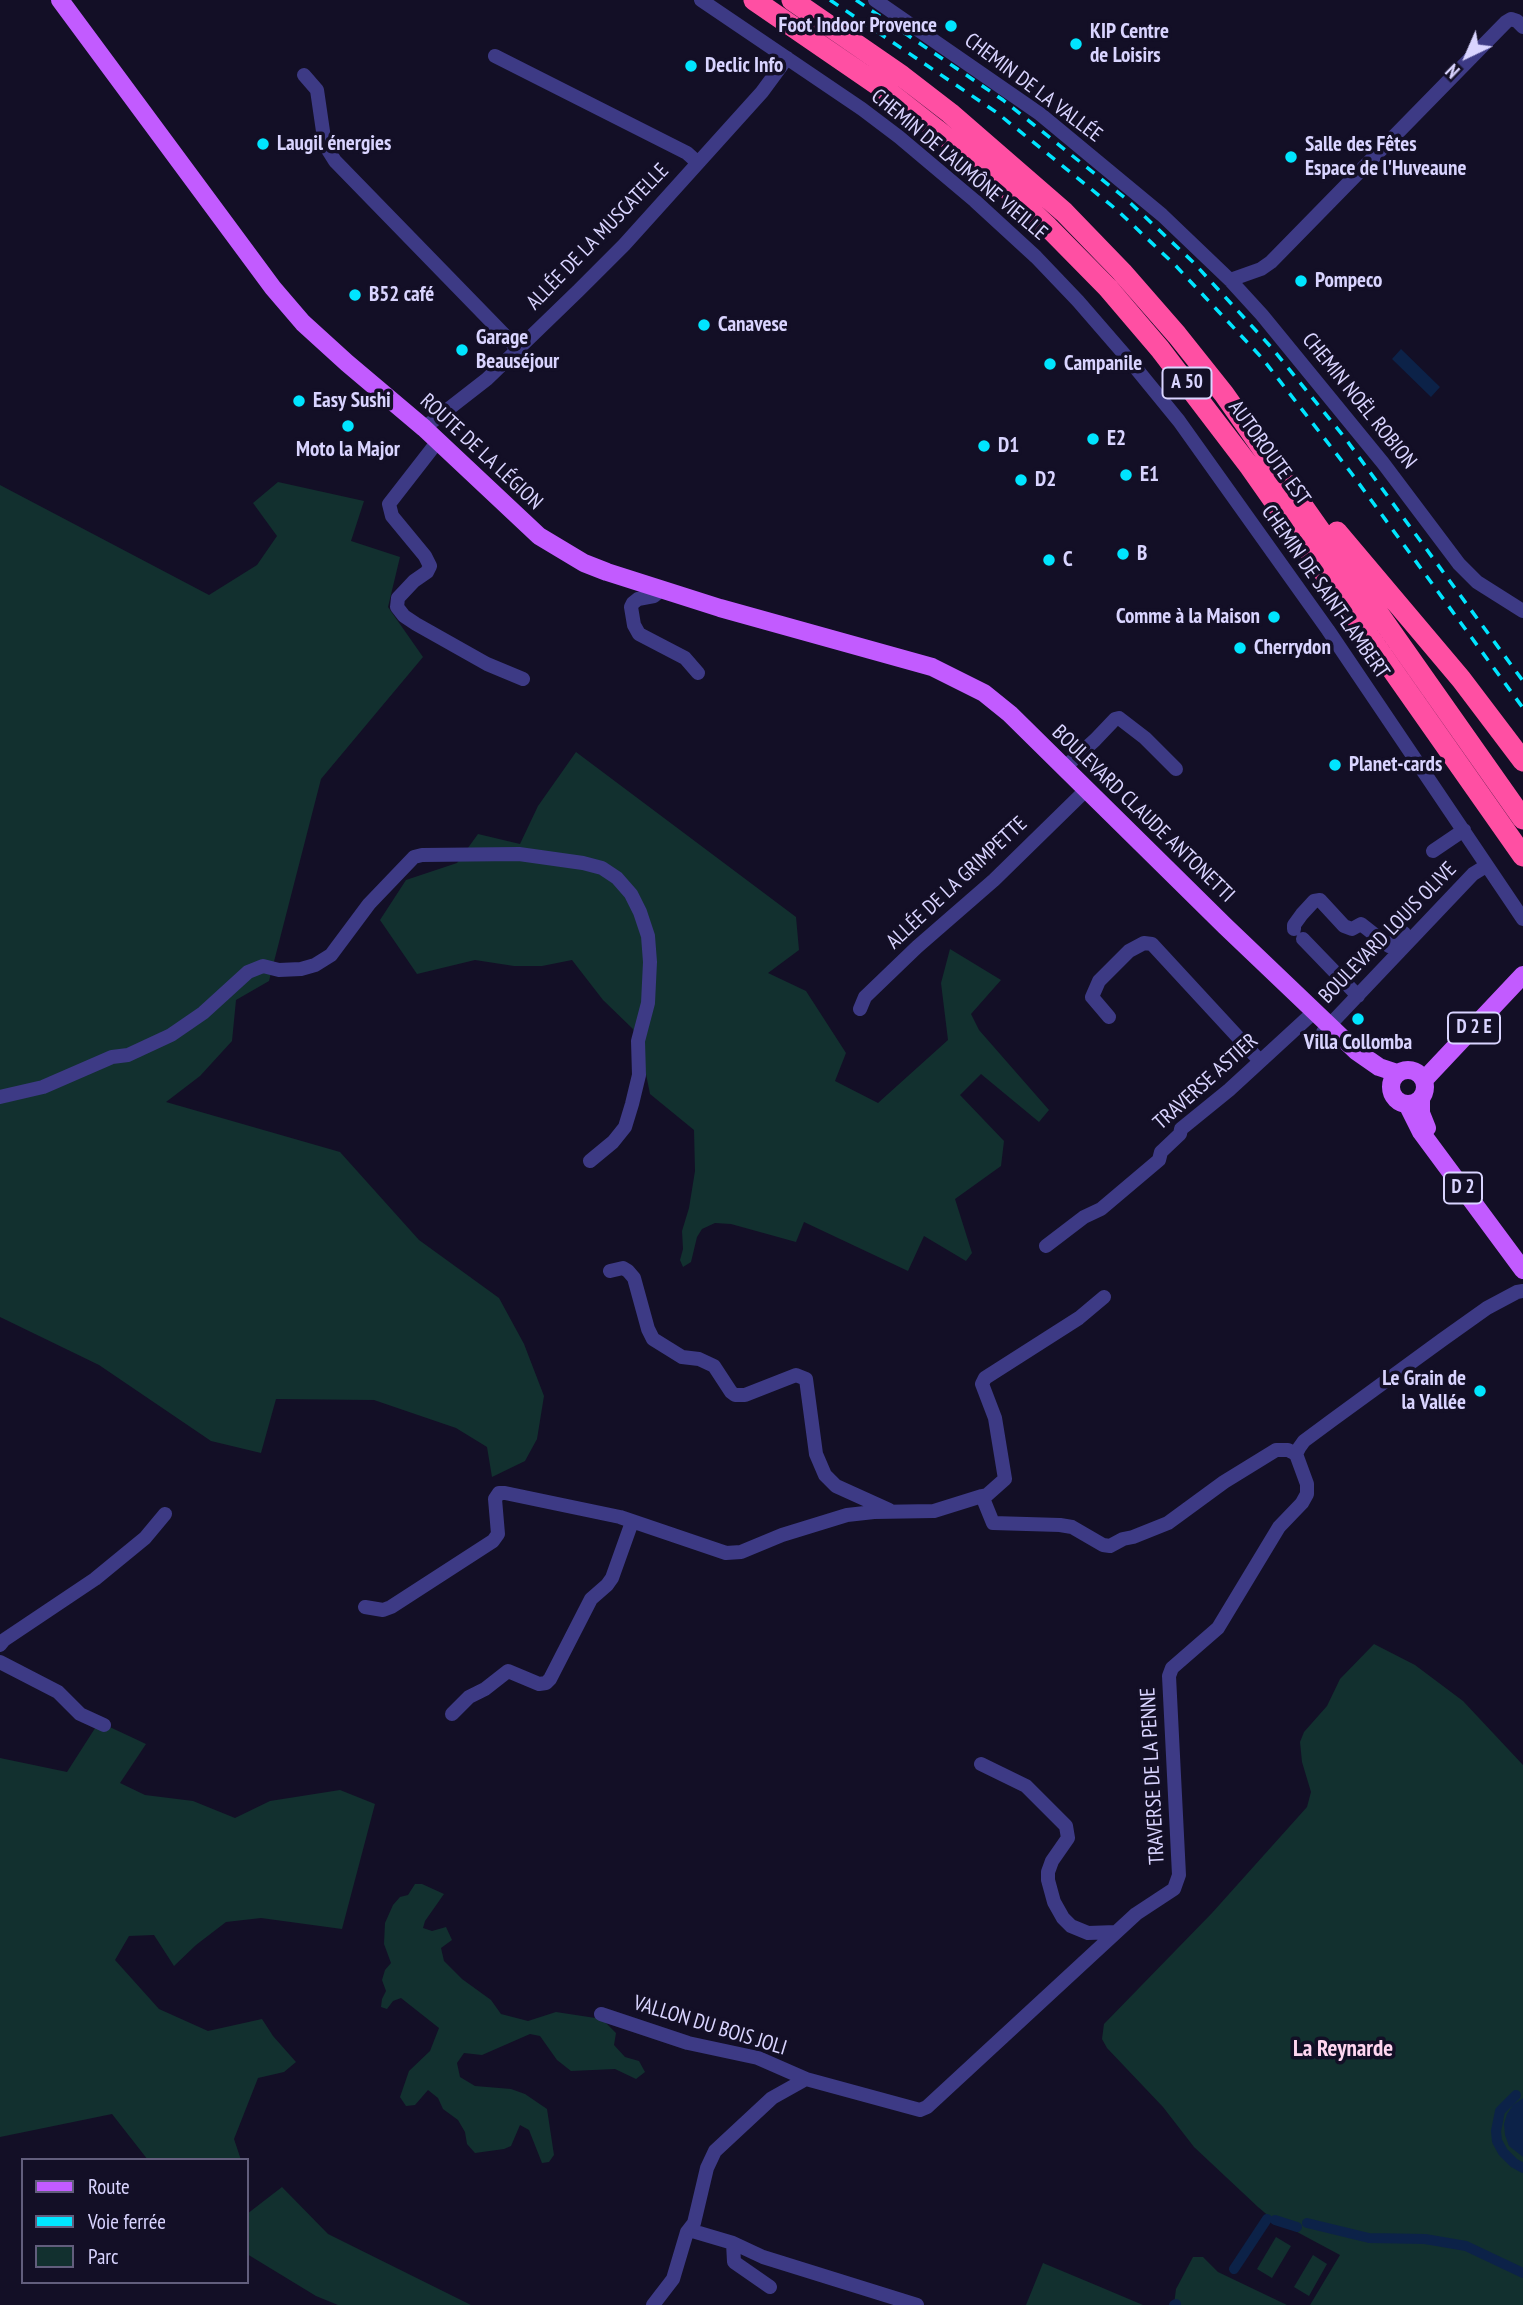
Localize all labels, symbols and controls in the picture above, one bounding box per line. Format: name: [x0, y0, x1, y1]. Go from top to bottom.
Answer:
place label: Foot Indoor Provence: [779, 13, 937, 39]
marker: Foot Indoor Provence: [943, 18, 959, 34]
place label: KIP Centre de Loisirs: [1090, 19, 1169, 69]
north arrow: [1432, 21, 1502, 91]
street label: CHEMIN DE LA VALLÉE: [959, 28, 1107, 148]
marker: KIP Centre de Loisirs: [1068, 36, 1084, 52]
place label: Declic Info: [705, 53, 783, 79]
marker: Declic Info: [683, 58, 699, 74]
text: N: [1440, 59, 1464, 83]
street label: CHEMIN DE L'AUMÔNE VIEILLE: [866, 84, 1052, 246]
place label: Laugil énergies: [277, 131, 391, 157]
place label: Salle des Fêtes Espace de l'Huveaune: [1305, 132, 1466, 182]
marker: Laugil énergies: [255, 136, 271, 152]
marker: Salle des Fêtes Espace de l'Huveaune: [1283, 149, 1299, 165]
street label: ALLÉE DE LA MUSCATELLE: [522, 159, 674, 315]
place label: Pompeco: [1315, 268, 1382, 294]
marker: Pompeco: [1293, 273, 1309, 289]
place label: B52 café: [369, 282, 434, 308]
marker: B52 café: [347, 287, 363, 303]
place label: Canavese: [718, 312, 788, 338]
marker: Canavese: [696, 317, 712, 333]
place label: Garage Beauséjour: [476, 325, 559, 375]
street label: CHEMIN NOËL ROBION: [1296, 328, 1422, 474]
marker: Garage Beauséjour: [454, 342, 470, 358]
place label: Campanile: [1064, 351, 1142, 377]
marker: Campanile: [1042, 356, 1058, 372]
road number: A 50: [1162, 368, 1212, 398]
place label: Easy Sushi: [313, 388, 391, 414]
street label: ROUTE DE LA LÉGION: [415, 389, 547, 515]
marker: Easy Sushi: [291, 393, 307, 409]
street label: AUTOROUTE EST: [1223, 396, 1315, 510]
marker: Moto la Major: [340, 418, 356, 434]
place label: E2: [1107, 426, 1126, 452]
marker: E2: [1085, 431, 1101, 447]
place label: D1: [998, 433, 1019, 459]
place label: Moto la Major: [296, 437, 400, 463]
marker: D1: [976, 438, 992, 454]
place label: E1: [1140, 462, 1159, 488]
place label: D2: [1035, 467, 1056, 493]
marker: E1: [1118, 467, 1134, 483]
marker: D2: [1013, 472, 1029, 488]
street label: CHEMIN DE SAINT-LAMBERT: [1255, 500, 1395, 684]
place label: B: [1137, 541, 1147, 567]
marker: B: [1115, 546, 1131, 562]
place label: C: [1063, 547, 1073, 573]
marker: C: [1041, 552, 1057, 568]
place label: Comme à la Maison: [1116, 604, 1260, 630]
marker: Comme à la Maison: [1266, 609, 1282, 625]
place label: Cherrydon: [1254, 635, 1331, 661]
marker: Cherrydon: [1232, 640, 1248, 656]
street label: BOULEVARD CLAUDE ANTONETTI: [1046, 720, 1240, 908]
place label: Planet-cards: [1349, 752, 1442, 778]
marker: Planet-cards: [1327, 757, 1343, 773]
street label: ALLÉE DE LA GRIMPETTE: [882, 811, 1032, 955]
street label: BOULEVARD LOUIS OLIVE: [1314, 857, 1462, 1009]
marker: Villa Collomba: [1350, 1011, 1366, 1027]
road number: D 2 E: [1448, 1012, 1500, 1044]
street label: TRAVERSE ASTIER: [1149, 1029, 1263, 1135]
place label: Villa Collomba: [1304, 1030, 1412, 1056]
road number: D 2: [1444, 1172, 1482, 1204]
place label: Le Grain de la Vallée: [1382, 1366, 1466, 1416]
marker: Le Grain de la Vallée: [1472, 1383, 1488, 1399]
street label: TRAVERSE DE LA PENNE: [1136, 1687, 1170, 1865]
street label: VALLON DU BOIS JOLI: [630, 1991, 790, 2061]
district label: La Reynarde: [1293, 2035, 1393, 2063]
legend: [21, 2158, 248, 2284]
text: Route: [88, 2173, 130, 2200]
text: Voie ferrée: [88, 2208, 166, 2235]
text: Parc: [88, 2243, 119, 2270]

